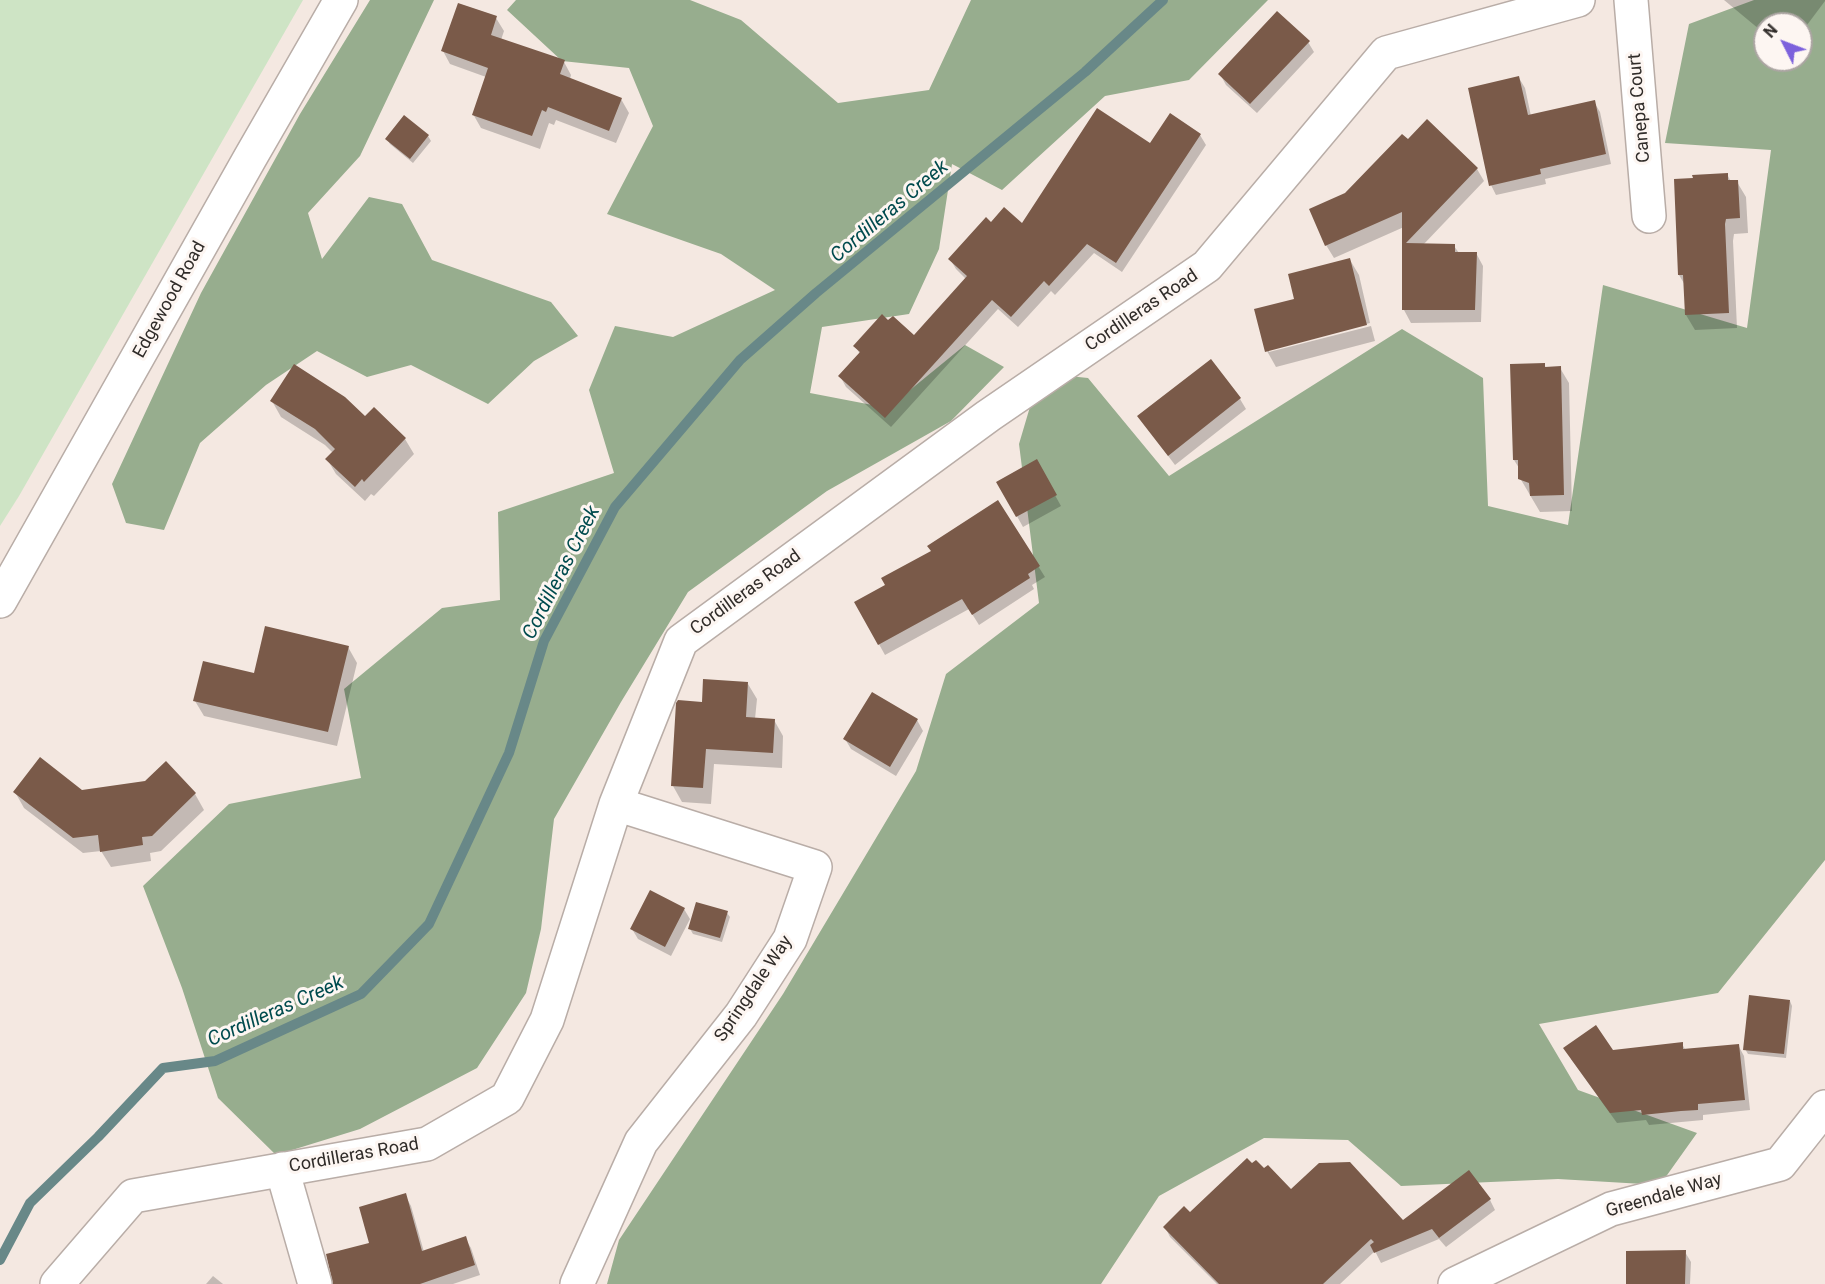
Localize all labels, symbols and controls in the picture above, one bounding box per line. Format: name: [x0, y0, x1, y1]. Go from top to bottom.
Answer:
north arrow: [1753, 12, 1813, 72]
text: N: [1760, 20, 1782, 42]
street label: Canepa Court: [1624, 52, 1656, 164]
water label: Cordilleras Creek: [826, 156, 954, 268]
street label: Edgewood Road: [129, 238, 211, 362]
street label: Cordilleras Road: [1082, 265, 1202, 357]
water label: Cordilleras Creek: [518, 502, 606, 644]
street label: Cordilleras Road: [687, 546, 805, 640]
street label: Springdale Way: [711, 932, 797, 1046]
water label: Cordilleras Creek: [204, 971, 348, 1053]
street label: Cordilleras Road: [287, 1134, 421, 1178]
street label: Greendale Way: [1604, 1169, 1724, 1223]

